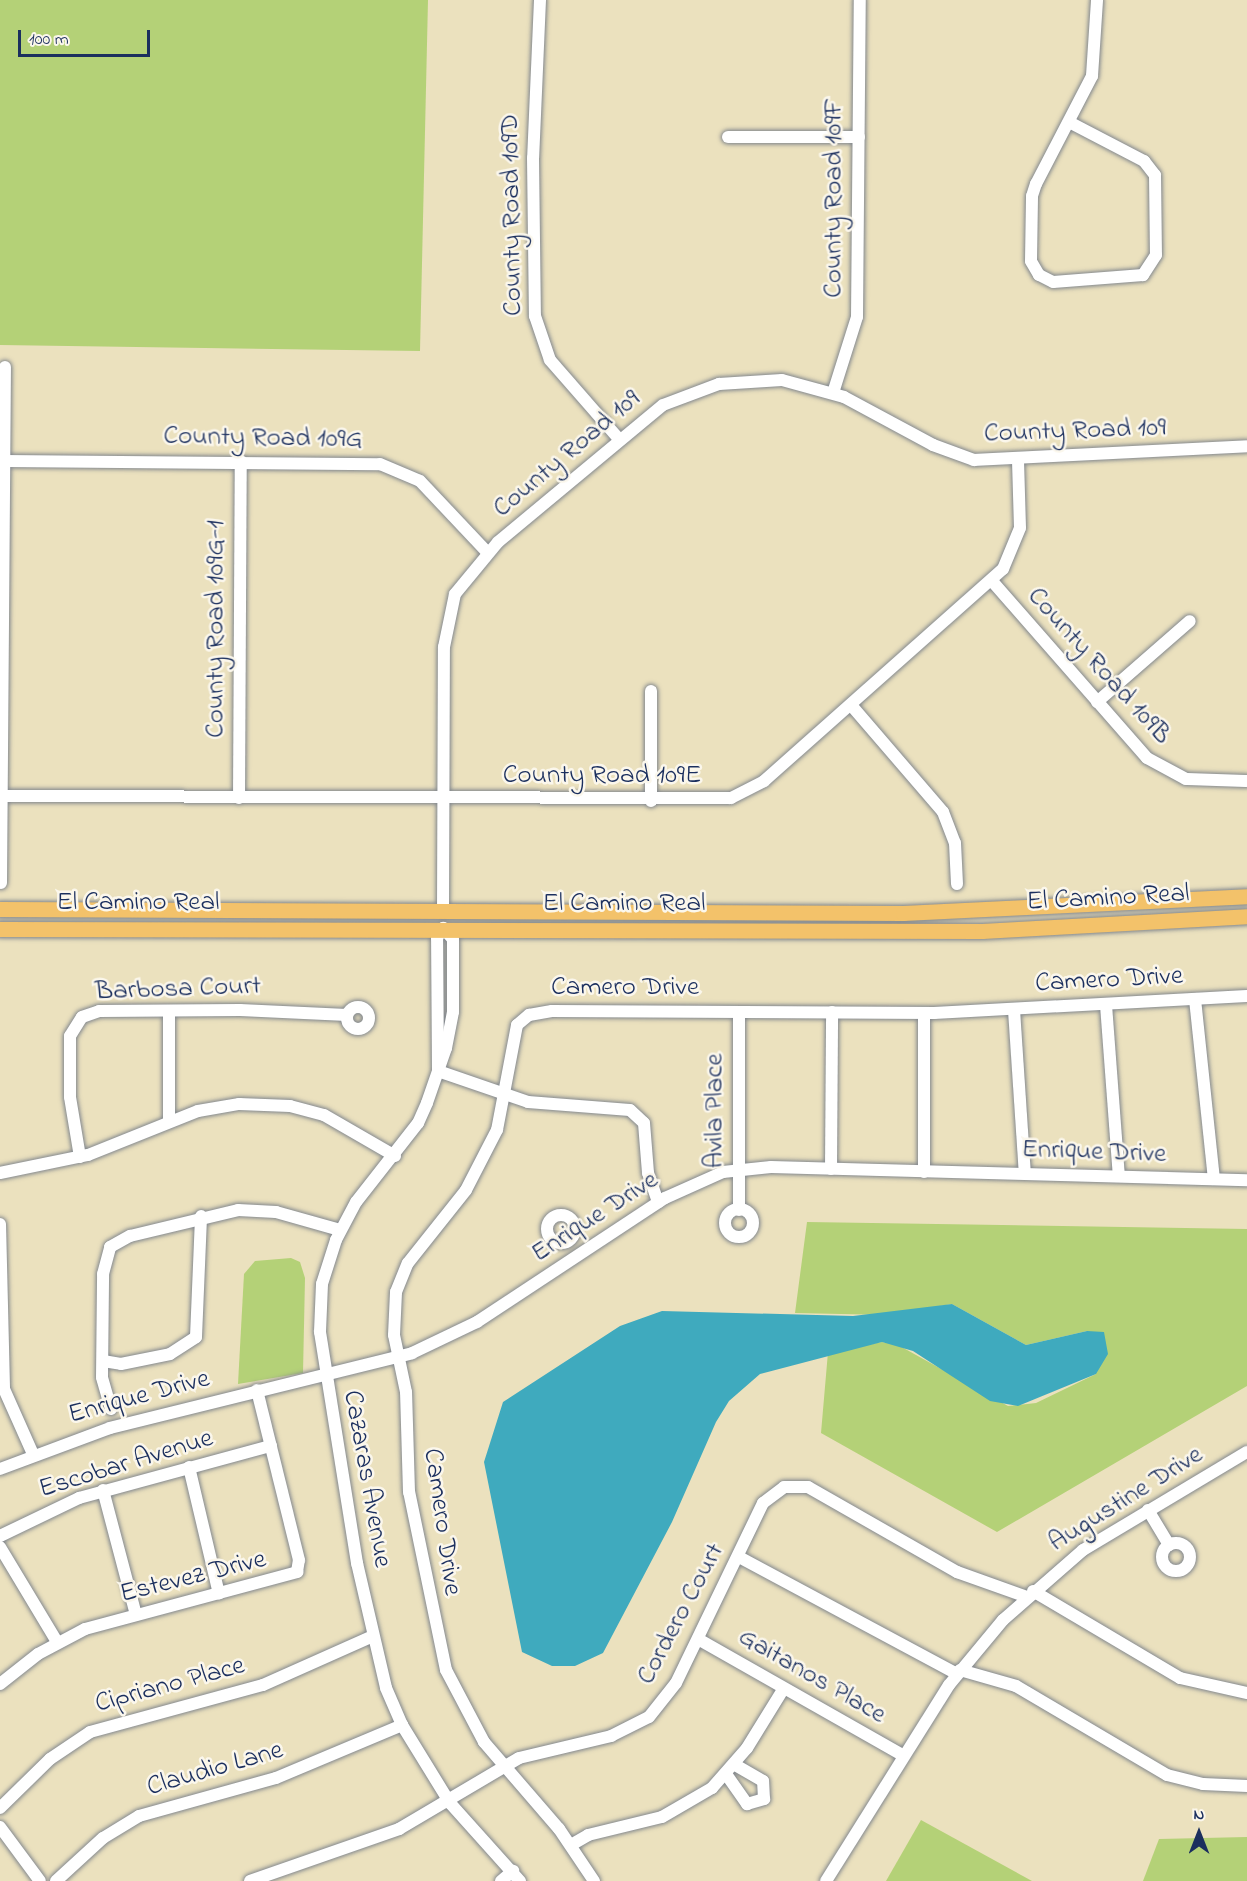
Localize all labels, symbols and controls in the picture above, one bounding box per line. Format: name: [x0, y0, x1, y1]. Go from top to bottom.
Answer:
scale bar: [21, 18, 153, 56]
text: 100 m: [29, 27, 69, 53]
street label: County Road 109F: [818, 98, 850, 298]
street label: County Road 109D: [494, 114, 530, 316]
street label: County Road 109: [487, 383, 647, 525]
street label: County Road 109: [983, 412, 1167, 450]
street label: County Road 109G: [163, 420, 363, 456]
street label: County Road 109G-1: [200, 520, 232, 738]
street label: County Road 109B: [1020, 581, 1178, 751]
street label: County Road 109E: [503, 760, 701, 792]
street label: El Camino Real: [1026, 878, 1190, 918]
street label: El Camino Real: [56, 887, 220, 919]
street label: El Camino Real: [542, 888, 706, 920]
street label: Camero Drive: [1034, 960, 1184, 1000]
street label: Barbosa Court: [94, 970, 262, 1008]
street label: Camero Drive: [551, 972, 699, 1004]
street label: Avila Place: [699, 1054, 731, 1168]
street label: Enrique Drive: [1021, 1133, 1167, 1171]
street label: Enrique Drive: [525, 1164, 665, 1270]
street label: Enrique Drive: [65, 1363, 213, 1431]
street label: Cazaras Avenue: [335, 1388, 399, 1570]
street label: Escobar Avenue: [35, 1422, 217, 1506]
street label: Augustine Drive: [1043, 1439, 1209, 1559]
street label: Camero Drive: [416, 1446, 468, 1598]
street label: Cordero Court: [630, 1538, 732, 1690]
street label: Estevez Drive: [117, 1543, 269, 1611]
street label: Gaitanos Place: [732, 1621, 892, 1731]
street label: Cipriano Place: [92, 1649, 248, 1721]
street label: Claudio Lane: [143, 1734, 287, 1804]
north arrow: [1169, 1803, 1229, 1863]
text: N: [1194, 1803, 1204, 1827]

